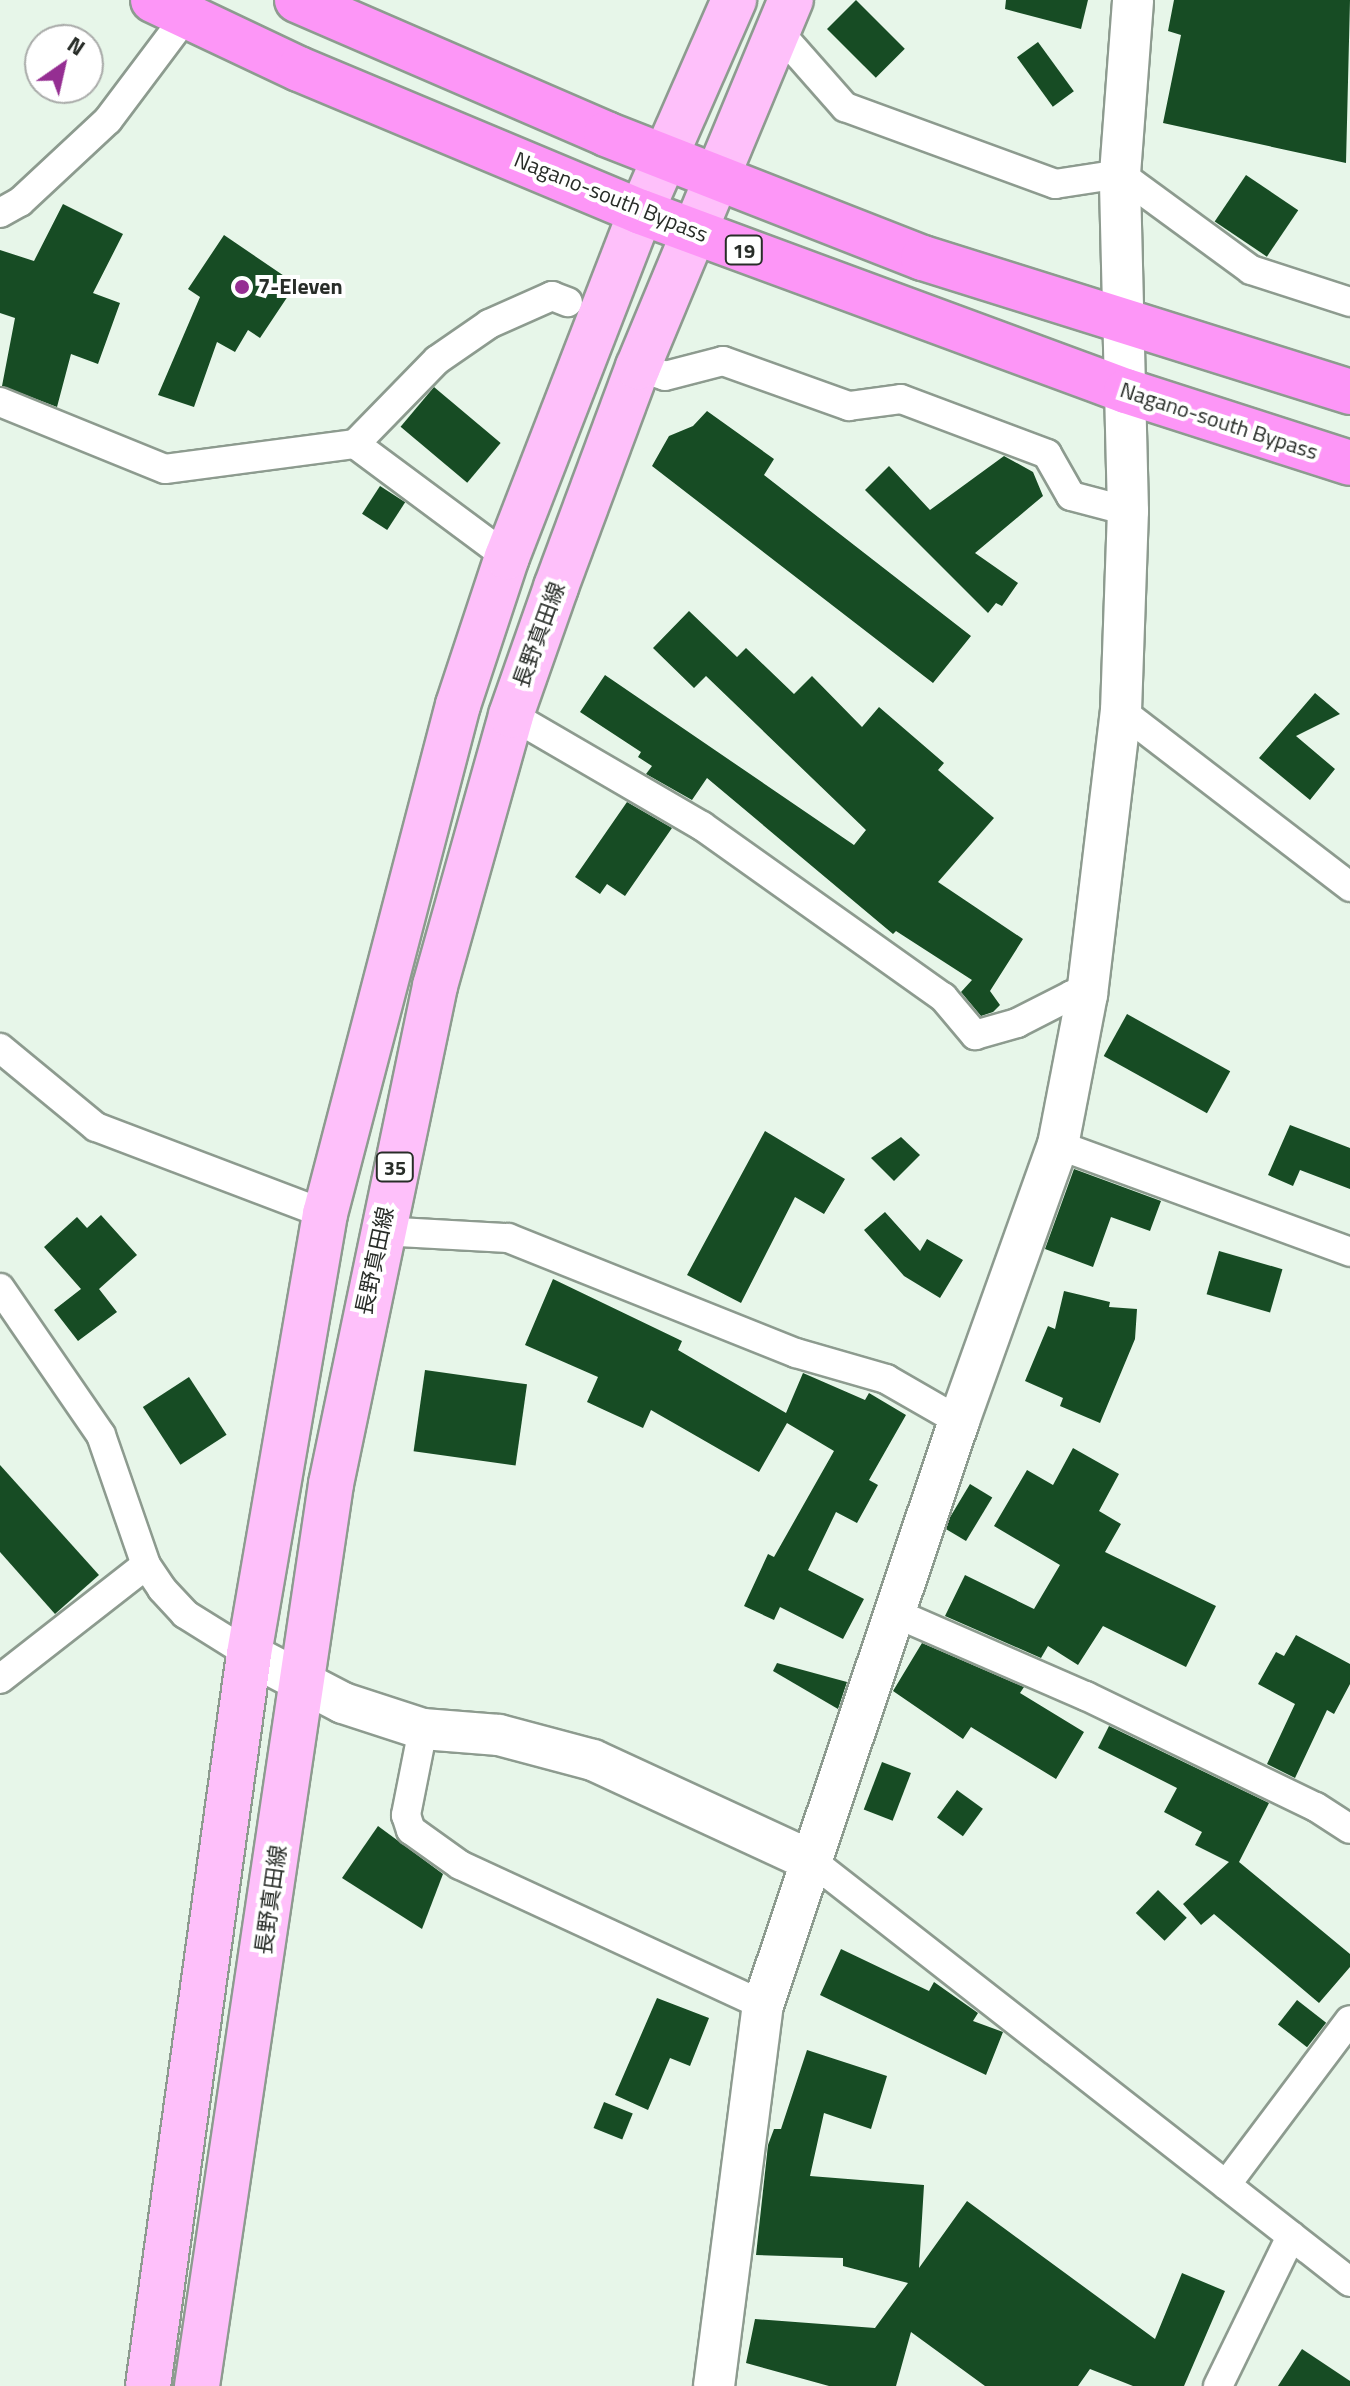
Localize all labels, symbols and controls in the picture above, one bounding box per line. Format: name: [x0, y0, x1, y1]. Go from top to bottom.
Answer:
north arrow: [24, 24, 104, 104]
text: N: [60, 27, 92, 64]
street label: Nagano-south Bypass: [510, 146, 712, 248]
road number: 19: [724, 234, 764, 266]
place label: 7-Eleven: [258, 274, 343, 300]
marker: 7-Eleven: [233, 278, 251, 296]
street label: Nagano-south Bypass: [1117, 377, 1321, 465]
street label: 長野真田線: [508, 579, 570, 691]
road number: 35: [375, 1151, 415, 1183]
street label: 長野真田線: [351, 1204, 399, 1318]
street label: 長野真田線: [250, 1844, 292, 1956]

